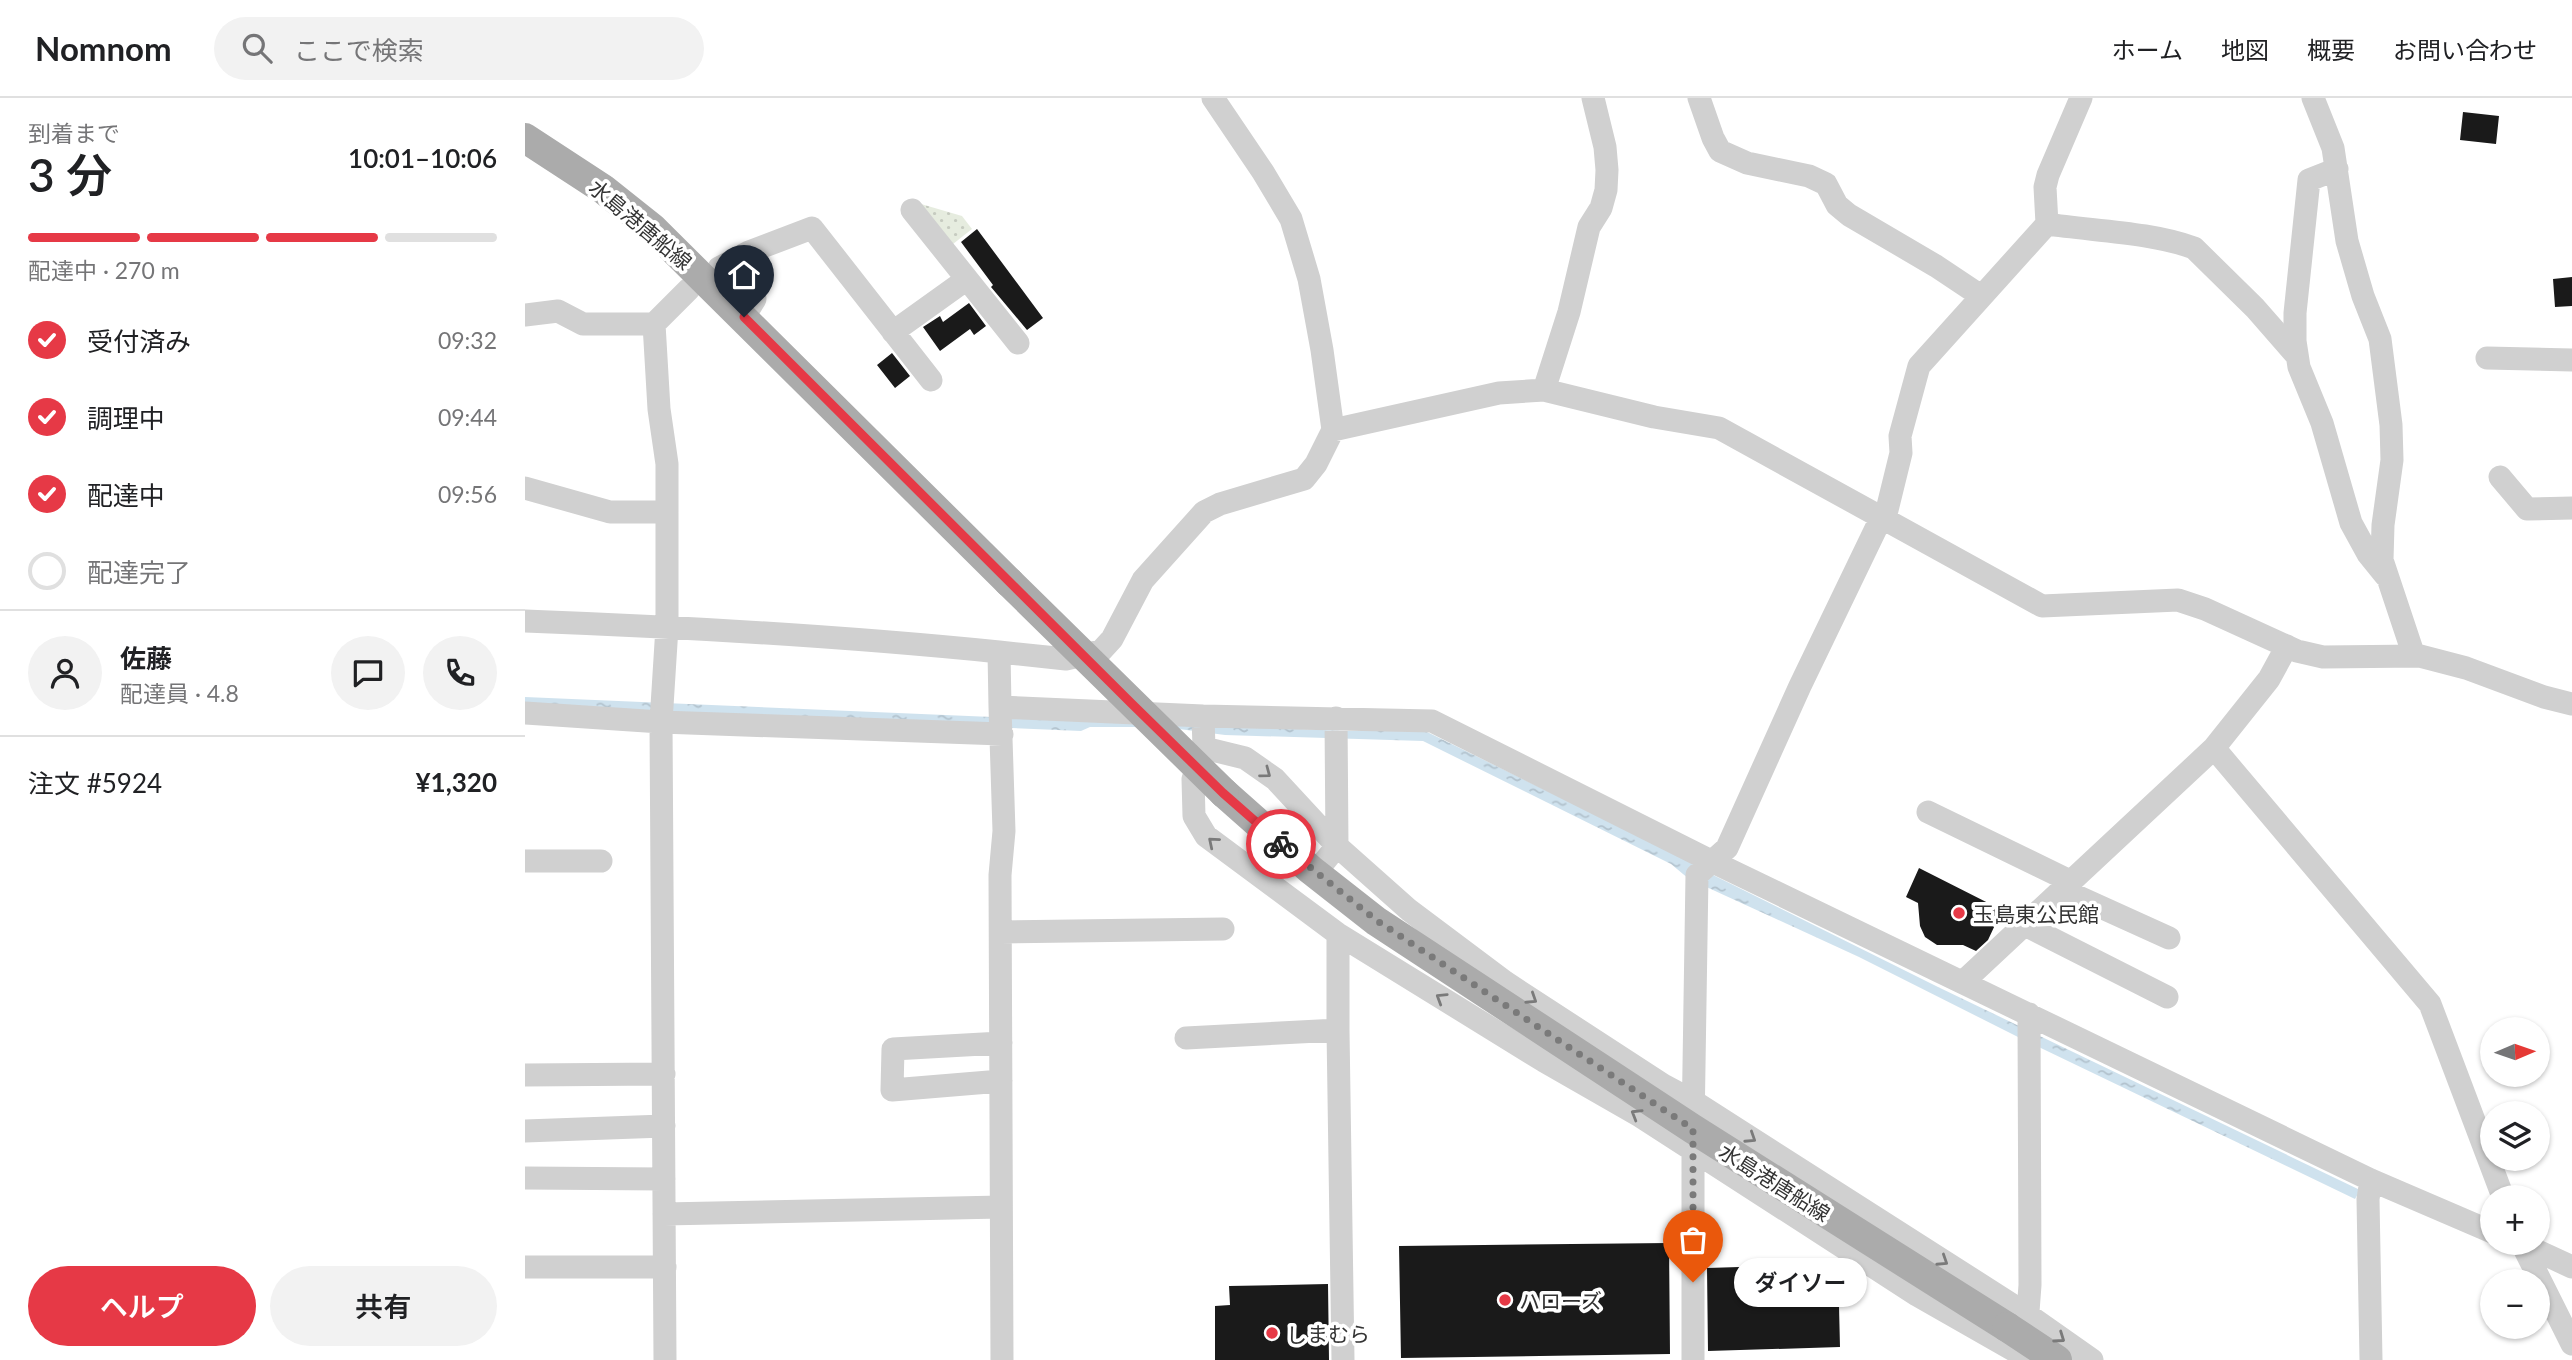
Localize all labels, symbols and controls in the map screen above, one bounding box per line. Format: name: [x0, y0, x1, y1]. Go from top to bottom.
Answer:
search box: [214, 17, 704, 80]
text: Nomnom: [35, 28, 172, 68]
icon: search: [238, 29, 276, 67]
text: ここで検索: [294, 34, 424, 66]
text: ホーム: [2112, 35, 2183, 64]
text: 地図: [2221, 35, 2269, 64]
text: 概要: [2307, 35, 2355, 64]
text: お問い合わせ: [2393, 35, 2537, 64]
text: 到着まで: [28, 119, 120, 147]
text: 10:01–10:06: [348, 142, 497, 174]
text: 3 分: [28, 147, 112, 202]
street label: 水島港唐船線: [585, 174, 697, 274]
pin: [714, 245, 774, 317]
text: 配達中 · 270 m: [28, 256, 180, 284]
icon: home: [725, 256, 763, 294]
icon: check: [28, 321, 66, 359]
text: 受付済み: [87, 325, 191, 357]
text: 09:32: [438, 326, 497, 354]
icon: check: [28, 398, 66, 436]
text: 調理中: [87, 402, 165, 434]
text: 09:44: [438, 403, 497, 431]
icon: check: [28, 475, 66, 513]
text: 配達中: [87, 479, 165, 511]
text: 09:56: [438, 480, 497, 508]
text: 配達完了: [87, 556, 191, 588]
button: person: [28, 636, 102, 710]
button: chat: [331, 636, 405, 710]
button: phone: [423, 636, 497, 710]
text: 佐藤: [120, 642, 172, 674]
text: 配達員 · 4.8: [120, 679, 239, 707]
one-way arrow: [1258, 765, 1271, 777]
text: ¥1,320: [416, 766, 497, 798]
text: 注文 #5924: [28, 767, 162, 799]
courier: [1246, 809, 1316, 879]
icon: bike: [1262, 825, 1300, 863]
one-way arrow: [1209, 837, 1221, 850]
place label: 玉島東公民館: [1973, 901, 2099, 926]
marker: 玉島東公民館: [1951, 905, 1967, 921]
one-way arrow: [1524, 991, 1537, 1004]
one-way arrow: [1436, 993, 1449, 1006]
north arrow: [2480, 1017, 2550, 1087]
map controls: [2480, 1017, 2550, 1339]
button: layers: [2480, 1101, 2550, 1171]
one-way arrow: [1631, 1110, 1644, 1123]
one-way arrow: [1743, 1130, 1756, 1143]
street label: 水島港唐船線: [1715, 1138, 1835, 1226]
button: +: [2480, 1185, 2550, 1255]
pin: [1663, 1210, 1723, 1282]
icon: bag: [1674, 1221, 1712, 1259]
one-way arrow: [1935, 1252, 1948, 1265]
callout: ダイソー: [1735, 1258, 1868, 1306]
button: ヘルプ: [28, 1266, 256, 1346]
button: 共有: [270, 1266, 497, 1346]
text: ダイソー: [1755, 1268, 1847, 1296]
button: −: [2480, 1269, 2550, 1339]
place label: ハローズ: [1519, 1288, 1602, 1313]
marker: ハローズ: [1497, 1292, 1513, 1308]
place label: しまむら: [1286, 1321, 1370, 1346]
marker: しまむら: [1264, 1325, 1280, 1341]
one-way arrow: [2052, 1330, 2065, 1342]

